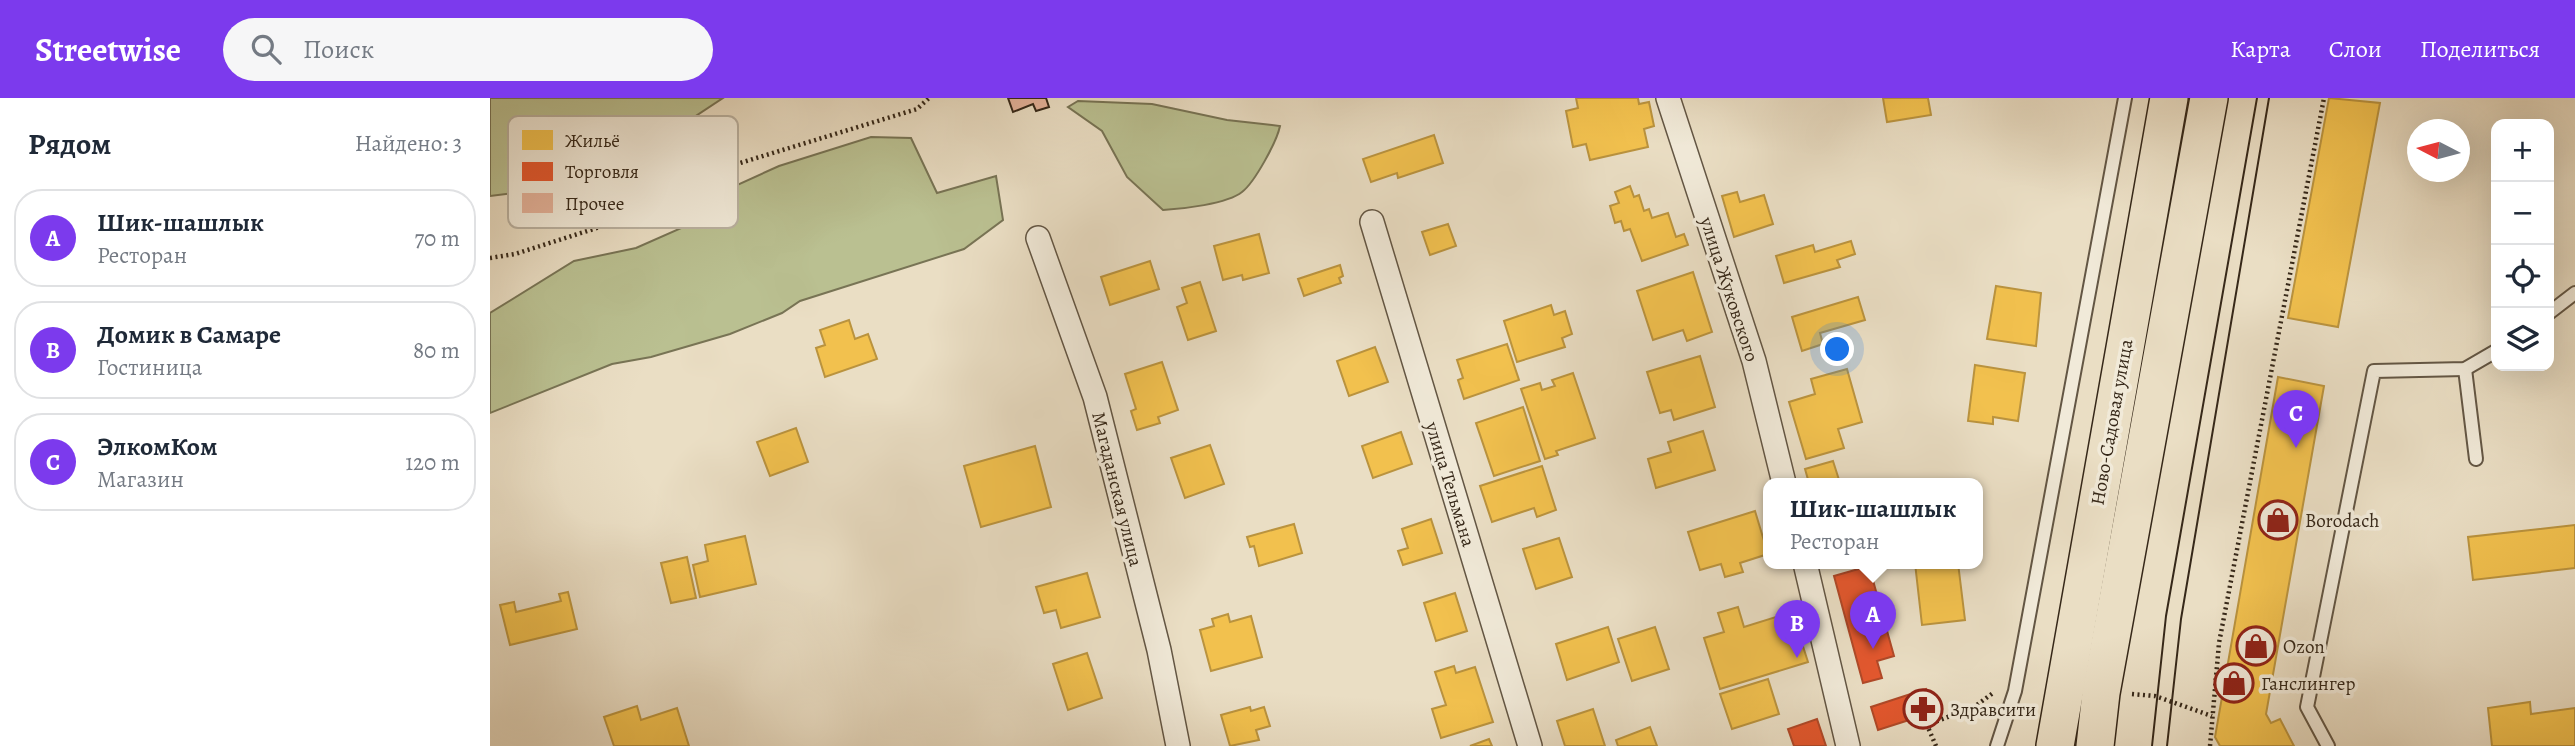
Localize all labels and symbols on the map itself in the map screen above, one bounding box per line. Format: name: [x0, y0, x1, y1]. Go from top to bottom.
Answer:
legend: [508, 116, 738, 228]
north arrow: [2407, 119, 2470, 182]
text: Жильё: [565, 128, 620, 154]
text: Торговля: [565, 159, 639, 185]
text: Прочее: [565, 191, 625, 217]
street label: улица Жуковского: [1693, 213, 1765, 365]
your location: [1820, 332, 1854, 366]
street label: Ново-Садовая улица: [2085, 337, 2139, 507]
pin: C: [2273, 390, 2319, 448]
street label: Магаданская улица: [1085, 409, 1149, 569]
street label: улица Тельмана: [1418, 418, 1481, 550]
shop icon: Borodach: [2257, 499, 2299, 541]
place label: Borodach: [2305, 508, 2379, 534]
pin: A: [1850, 591, 1896, 649]
pin: B: [1774, 600, 1820, 658]
shop icon: Ozon: [2235, 625, 2277, 667]
place label: Ozon: [2283, 634, 2325, 660]
shop icon: Ганслингер: [2213, 662, 2255, 704]
place label: Ганслингер: [2261, 671, 2356, 697]
pharmacy icon: Здравсити: [1902, 688, 1944, 730]
place label: Здравсити: [1950, 697, 2036, 723]

